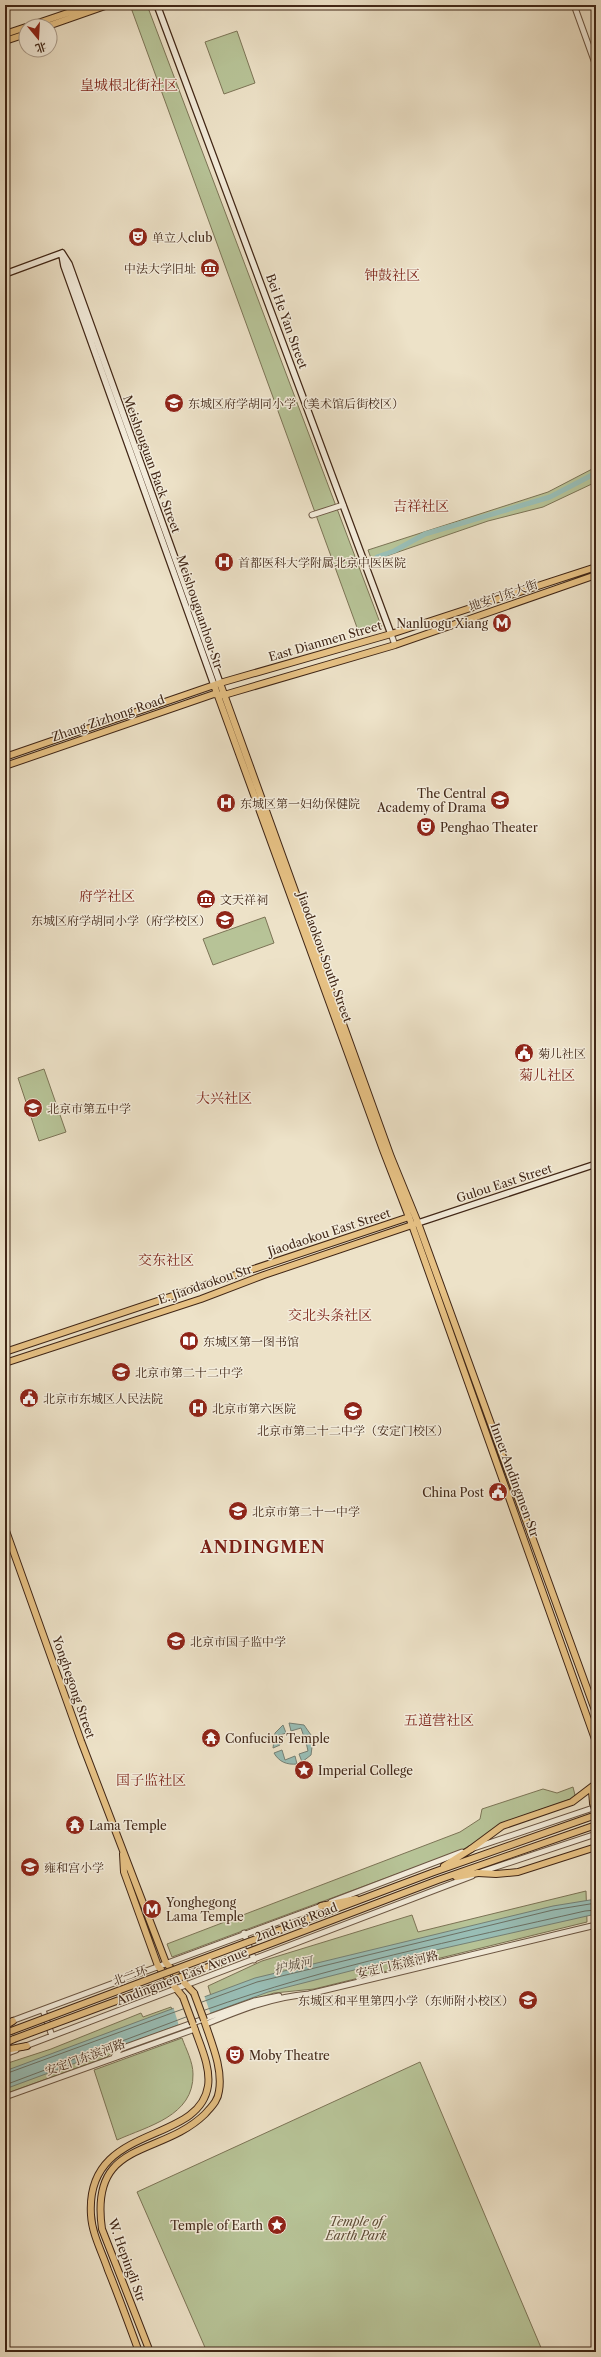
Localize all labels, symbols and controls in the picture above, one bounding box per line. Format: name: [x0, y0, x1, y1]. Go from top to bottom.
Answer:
north arrow: [18, 18, 58, 58]
text: 北: [34, 39, 48, 56]
district label: 皇城根北街社区: [80, 76, 178, 94]
theatre icon: 单立人club: [127, 226, 149, 248]
place label: 单立人club: [152, 230, 213, 245]
museum icon: 中法大学旧址: [199, 257, 221, 279]
place label: 中法大学旧址: [124, 261, 196, 276]
district label: 钟鼓社区: [364, 266, 420, 284]
street label: Bei He Yan Street: [263, 272, 311, 371]
school or university icon: 东城区府学胡同小学（美术馆后街校区）: [163, 392, 185, 414]
street label: Meishouguan Back Street: [120, 393, 184, 536]
place label: 东城区府学胡同小学（美术馆后街校区）: [188, 396, 404, 411]
district label: 吉祥社区: [393, 497, 449, 515]
hospital icon: 首都医科大学附属北京中医医院: [213, 551, 235, 573]
street label: Meishouguanhou Str: [174, 553, 226, 671]
place label: 首都医科大学附属北京中医医院: [238, 555, 406, 570]
street label: 地安门东大街: [467, 576, 540, 614]
metro station icon: Nanluogu Xiang: [491, 612, 513, 634]
place label: Nanluogu Xiang: [396, 616, 489, 631]
street label: East Dianmen Street: [267, 617, 384, 664]
street label: Zhang Zizhong Road: [50, 691, 167, 744]
place label: The Central Academy of Drama: [376, 786, 487, 815]
school or university icon: The Central Academy of Drama: [489, 789, 511, 811]
hospital icon: 东城区第一妇幼保健院: [215, 792, 237, 814]
place label: 东城区第一妇幼保健院: [240, 796, 360, 811]
theatre icon: Penghao Theater: [415, 816, 437, 838]
place label: Penghao Theater: [440, 820, 538, 835]
district label: 府学社区: [79, 887, 135, 905]
museum icon: 文天祥祠: [195, 888, 217, 910]
street label: Jiaodaokou South Street: [294, 888, 356, 1025]
place label: 文天祥祠: [220, 892, 268, 907]
school or university icon: 东城区府学胡同小学（府学校区）: [214, 909, 236, 931]
place label: 东城区府学胡同小学（府学校区）: [31, 913, 211, 928]
public building icon: 菊儿社区: [513, 1042, 535, 1064]
place label: 菊儿社区: [538, 1046, 586, 1061]
district label: 菊儿社区: [519, 1066, 575, 1084]
district label: 大兴社区: [196, 1089, 252, 1107]
school or university icon: 北京市第五中学: [22, 1097, 44, 1119]
place label: 北京市第五中学: [47, 1101, 131, 1116]
street label: Gulou East Street: [454, 1160, 554, 1206]
street label: Jiaodaokou East Street: [264, 1205, 393, 1260]
district label: 交东社区: [138, 1251, 194, 1269]
street label: E. Jiaodaokou Str: [156, 1261, 254, 1307]
district label: 交北头条社区: [288, 1306, 372, 1324]
library icon: 东城区第一图书馆: [178, 1330, 200, 1352]
place label: 东城区第一图书馆: [203, 1334, 299, 1349]
school or university icon: 北京市第二十二中学: [110, 1361, 132, 1383]
place label: 北京市第二十二中学: [135, 1365, 243, 1380]
public building icon: 北京市东城区人民法院: [18, 1387, 40, 1409]
place label: 北京市东城区人民法院: [43, 1391, 163, 1406]
hospital icon: 北京市第六医院: [187, 1397, 209, 1419]
school or university icon: 北京市第二十二中学（安定门校区）: [342, 1400, 364, 1422]
place label: 北京市第六医院: [212, 1401, 296, 1416]
street label: Inner Andingmen Str: [487, 1421, 543, 1539]
place label: 北京市第二十二中学（安定门校区）: [257, 1423, 449, 1438]
public building icon: China Post: [487, 1481, 509, 1503]
place label: China Post: [422, 1485, 485, 1500]
school or university icon: 北京市第二十一中学: [227, 1500, 249, 1522]
place label: 北京市第二十一中学: [252, 1504, 360, 1519]
district label: ANDINGMEN: [199, 1537, 326, 1557]
school or university icon: 北京市国子监中学: [165, 1630, 187, 1652]
street label: Yonghegong Street: [49, 1633, 99, 1741]
place label: 北京市国子监中学: [190, 1634, 286, 1649]
district label: 五道营社区: [404, 1711, 474, 1729]
temple icon: Confucius Temple: [200, 1727, 222, 1749]
place label: Confucius Temple: [225, 1731, 330, 1746]
place icon: Imperial College: [293, 1759, 315, 1781]
place label: Imperial College: [318, 1763, 413, 1778]
district label: 国子监社区: [116, 1771, 186, 1789]
temple icon: Lama Temple: [64, 1814, 86, 1836]
place label: Lama Temple: [89, 1818, 167, 1833]
school or university icon: 雍和宫小学: [19, 1856, 41, 1878]
place label: 雍和宫小学: [44, 1860, 104, 1875]
place label: Yonghegong Lama Temple: [165, 1895, 244, 1924]
metro station icon: Yonghegong Lama Temple: [141, 1898, 163, 1920]
street label: 2nd. Ring Road: [253, 1899, 340, 1945]
street label: Andingmen East Avenue: [113, 1944, 250, 2008]
street label: 安定门东滨河路: [354, 1947, 440, 1981]
water label: 护城河: [272, 1952, 316, 1977]
street label: 北二环: [111, 1962, 149, 1988]
school or university icon: 东城区和平里第四小学（东师附小校区）: [517, 1989, 539, 2011]
place label: 东城区和平里第四小学（东师附小校区）: [298, 1993, 514, 2008]
street label: 安定门东滨河路: [43, 2036, 127, 2078]
theatre icon: Moby Theatre: [224, 2044, 246, 2066]
place label: Moby Theatre: [249, 2048, 330, 2063]
place icon: Temple of Earth: [266, 2214, 288, 2236]
park label: Temple of Earth Park: [325, 2214, 387, 2243]
street label: W. Hepingli Str: [105, 2216, 149, 2303]
place label: Temple of Earth: [170, 2218, 263, 2233]

